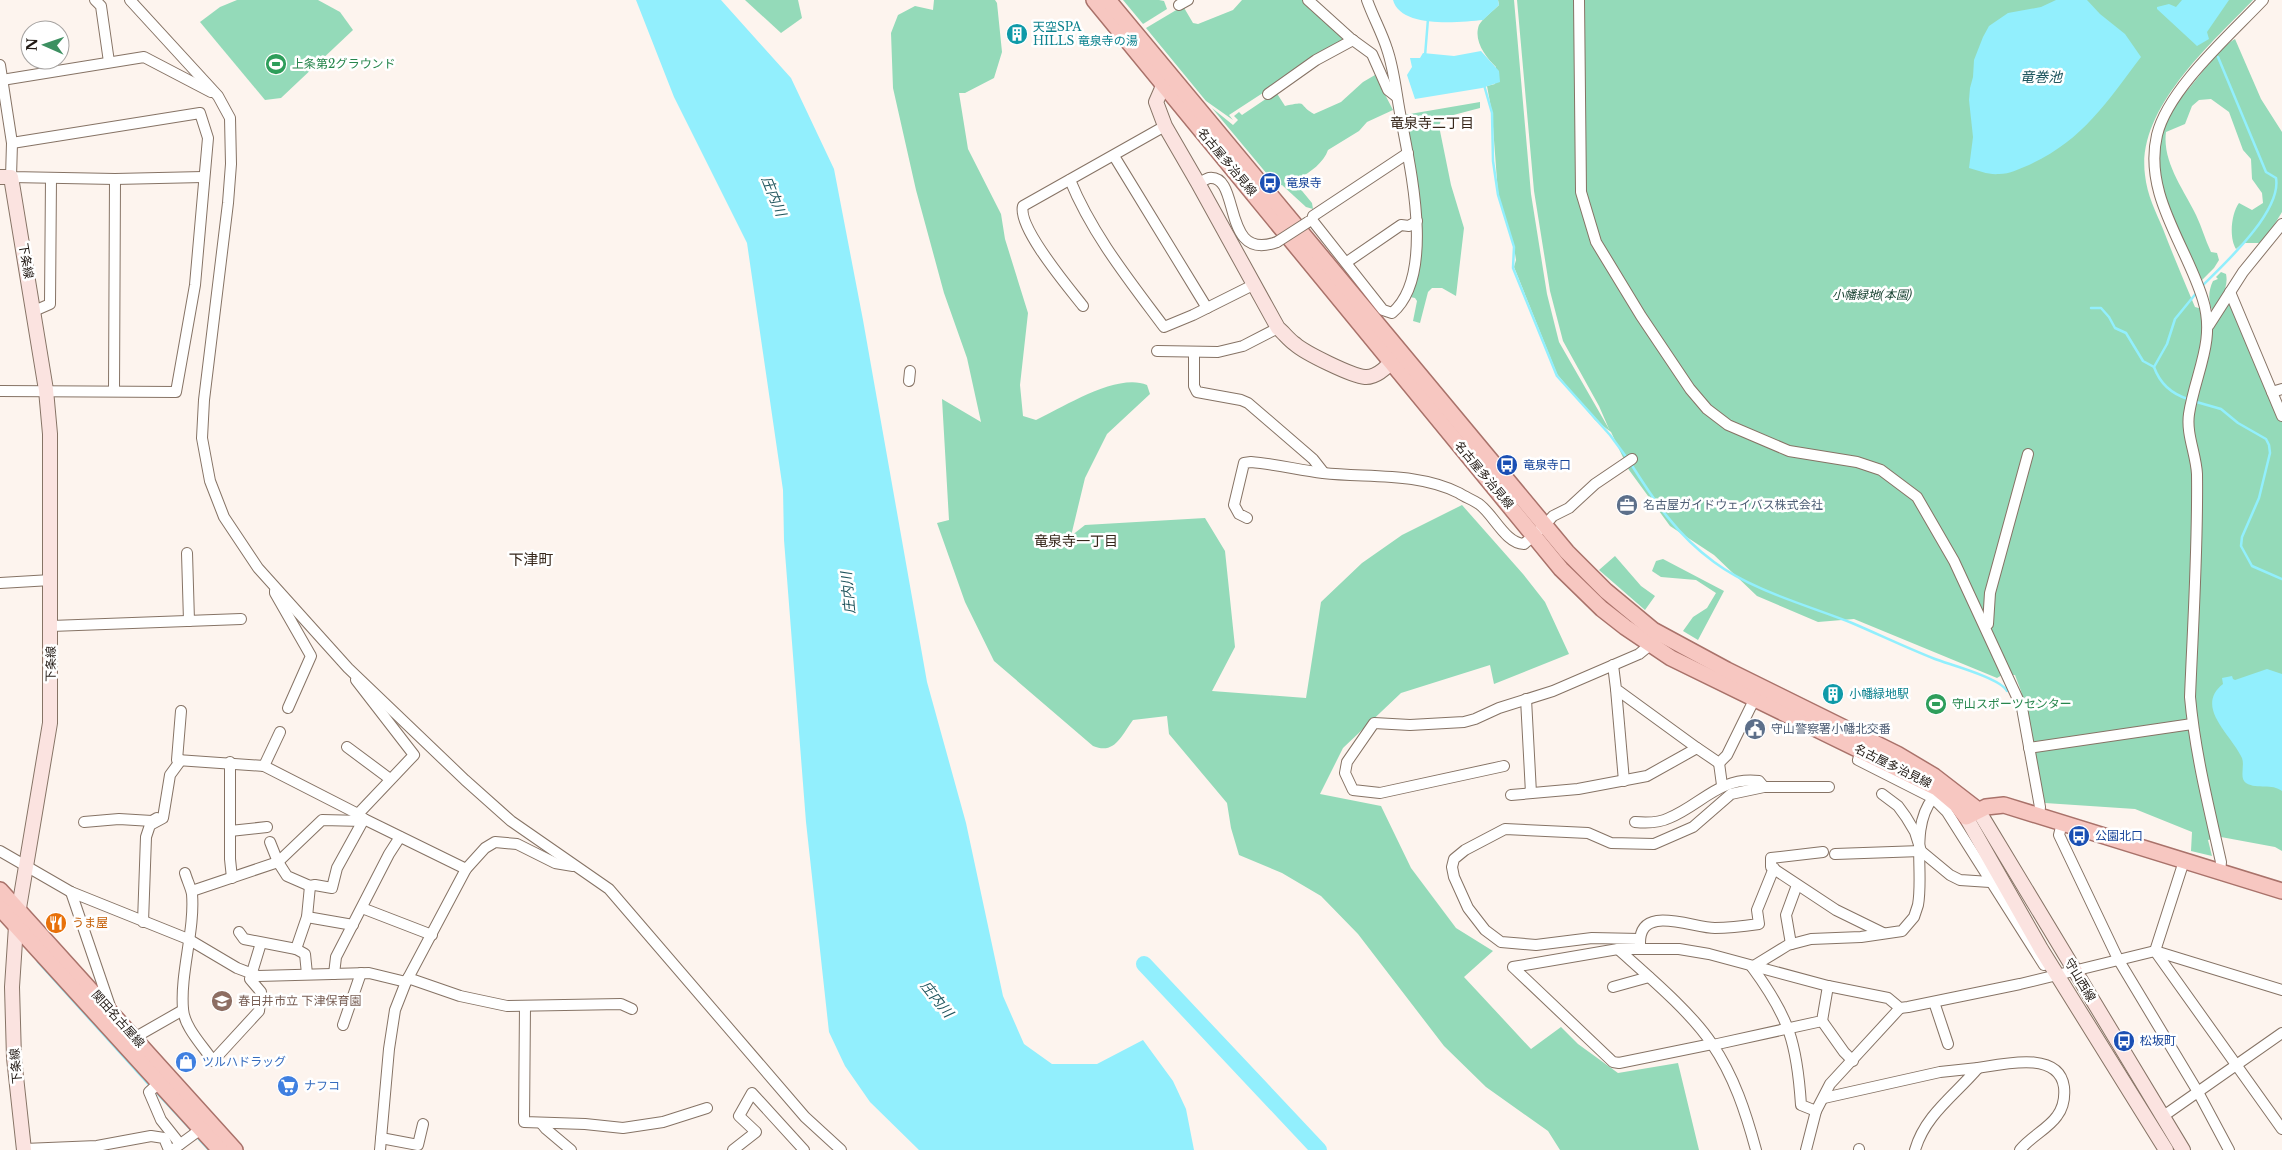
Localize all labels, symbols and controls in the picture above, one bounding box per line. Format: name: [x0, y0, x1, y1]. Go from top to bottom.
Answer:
place label: 天空SPA HILLS 竜泉寺の湯: [1033, 19, 1138, 48]
north arrow: [20, 20, 70, 70]
building icon: 天空SPA HILLS 竜泉寺の湯: [1005, 22, 1029, 46]
text: N: [23, 38, 41, 51]
sports icon: 上条第2グラウンド: [264, 52, 288, 76]
place label: 上条第2グラウンド: [292, 56, 395, 71]
water label: 竜巻池: [2020, 68, 2064, 86]
district label: 竜泉寺二丁目: [1390, 114, 1474, 132]
street label: 名古屋多治見線: [1195, 125, 1260, 199]
bus stop icon: 竜泉寺: [1258, 171, 1282, 195]
water label: 庄内川: [758, 173, 791, 221]
place label: 竜泉寺: [1286, 175, 1322, 190]
street label: 下条線: [16, 242, 37, 280]
park label: 小幡緑地(本園): [1832, 287, 1912, 302]
street label: 名古屋多治見線: [1452, 438, 1517, 512]
bus stop icon: 竜泉寺口: [1495, 453, 1519, 477]
place label: 竜泉寺口: [1523, 457, 1571, 472]
office icon: 名古屋ガイドウェイバス株式会社: [1615, 493, 1639, 517]
place label: 名古屋ガイドウェイバス株式会社: [1643, 497, 1823, 512]
district label: 竜泉寺一丁目: [1034, 532, 1118, 550]
district label: 下津町: [508, 550, 554, 569]
water label: 庄内川: [837, 569, 859, 615]
street label: 下条線: [43, 646, 58, 682]
building icon: 小幡緑地駅: [1821, 682, 1845, 706]
place label: 小幡緑地駅: [1849, 686, 1909, 701]
sports icon: 守山スポーツセンター: [1924, 692, 1948, 716]
place label: 守山スポーツセンター: [1952, 696, 2072, 711]
public building icon: 守山警察署小幡北交番: [1743, 717, 1767, 741]
place label: 守山警察署小幡北交番: [1771, 721, 1891, 736]
street label: 名古屋多治見線: [1852, 740, 1934, 791]
bus stop icon: 公園北口: [2067, 824, 2091, 848]
place label: 公園北口: [2095, 828, 2143, 843]
restaurant icon: うま屋: [44, 911, 68, 935]
place label: うま屋: [72, 915, 108, 930]
street label: 守山西線: [2062, 955, 2099, 1004]
water label: 庄内川: [917, 977, 958, 1023]
street label: 関田名古屋線: [89, 987, 148, 1050]
school or university icon: 春日井市立 下津保育園: [210, 989, 234, 1013]
place label: 春日井市立 下津保育園: [238, 993, 361, 1008]
bus stop icon: 松坂町: [2112, 1029, 2136, 1053]
place label: 松坂町: [2140, 1033, 2176, 1048]
street label: 下条線: [6, 1047, 25, 1085]
shop icon: ツルハドラッグ: [174, 1050, 198, 1074]
place label: ツルハドラッグ: [202, 1054, 286, 1069]
supermarket icon: ナフコ: [276, 1074, 300, 1098]
place label: ナフコ: [304, 1078, 340, 1093]

